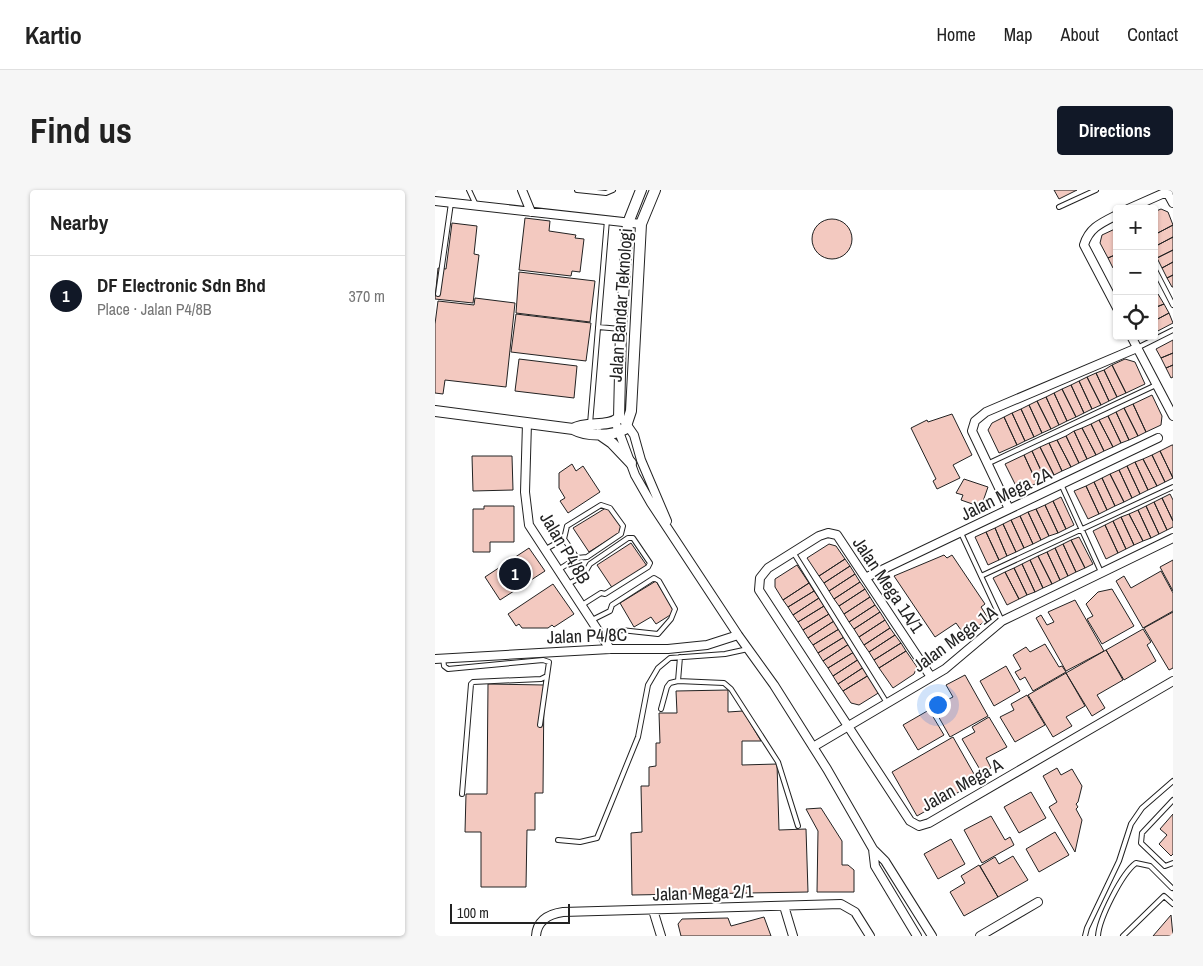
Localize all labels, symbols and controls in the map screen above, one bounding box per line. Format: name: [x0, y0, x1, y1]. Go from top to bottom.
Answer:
text: Kartio: [25, 19, 82, 51]
text: Home: [936, 22, 976, 47]
text: Map: [1004, 22, 1033, 47]
text: About: [1061, 22, 1099, 47]
text: Contact: [1127, 22, 1178, 47]
button: Directions: [1057, 106, 1173, 155]
text: Find us: [30, 107, 132, 154]
map controls: [1113, 205, 1158, 340]
button: +: [1113, 205, 1158, 250]
text: Nearby: [50, 208, 108, 237]
street label: Jalan Bandar Teknologi: [603, 227, 638, 383]
button: −: [1113, 250, 1158, 295]
text: DF Electronic Sdn Bhd: [97, 272, 266, 298]
text: 1: [62, 285, 70, 307]
text: 370 m: [349, 285, 385, 307]
button: locate: [1113, 295, 1158, 340]
text: Place · Jalan P4/8B: [97, 298, 212, 320]
street label: Jalan Mega 2A: [956, 461, 1056, 526]
street label: Jalan P4/8B: [534, 507, 597, 588]
street label: Jalan Mega 1A/1: [847, 532, 930, 638]
pin: 1: [499, 555, 531, 593]
street label: Jalan Mega 1A: [908, 599, 1002, 678]
street label: Jalan P4/8C: [546, 622, 628, 649]
your location: [925, 692, 951, 718]
street label: Jalan Mega A: [917, 752, 1007, 817]
street label: Jalan Mega 2/1: [652, 878, 755, 907]
scale bar: [450, 901, 570, 924]
text: 100 m: [457, 904, 489, 922]

